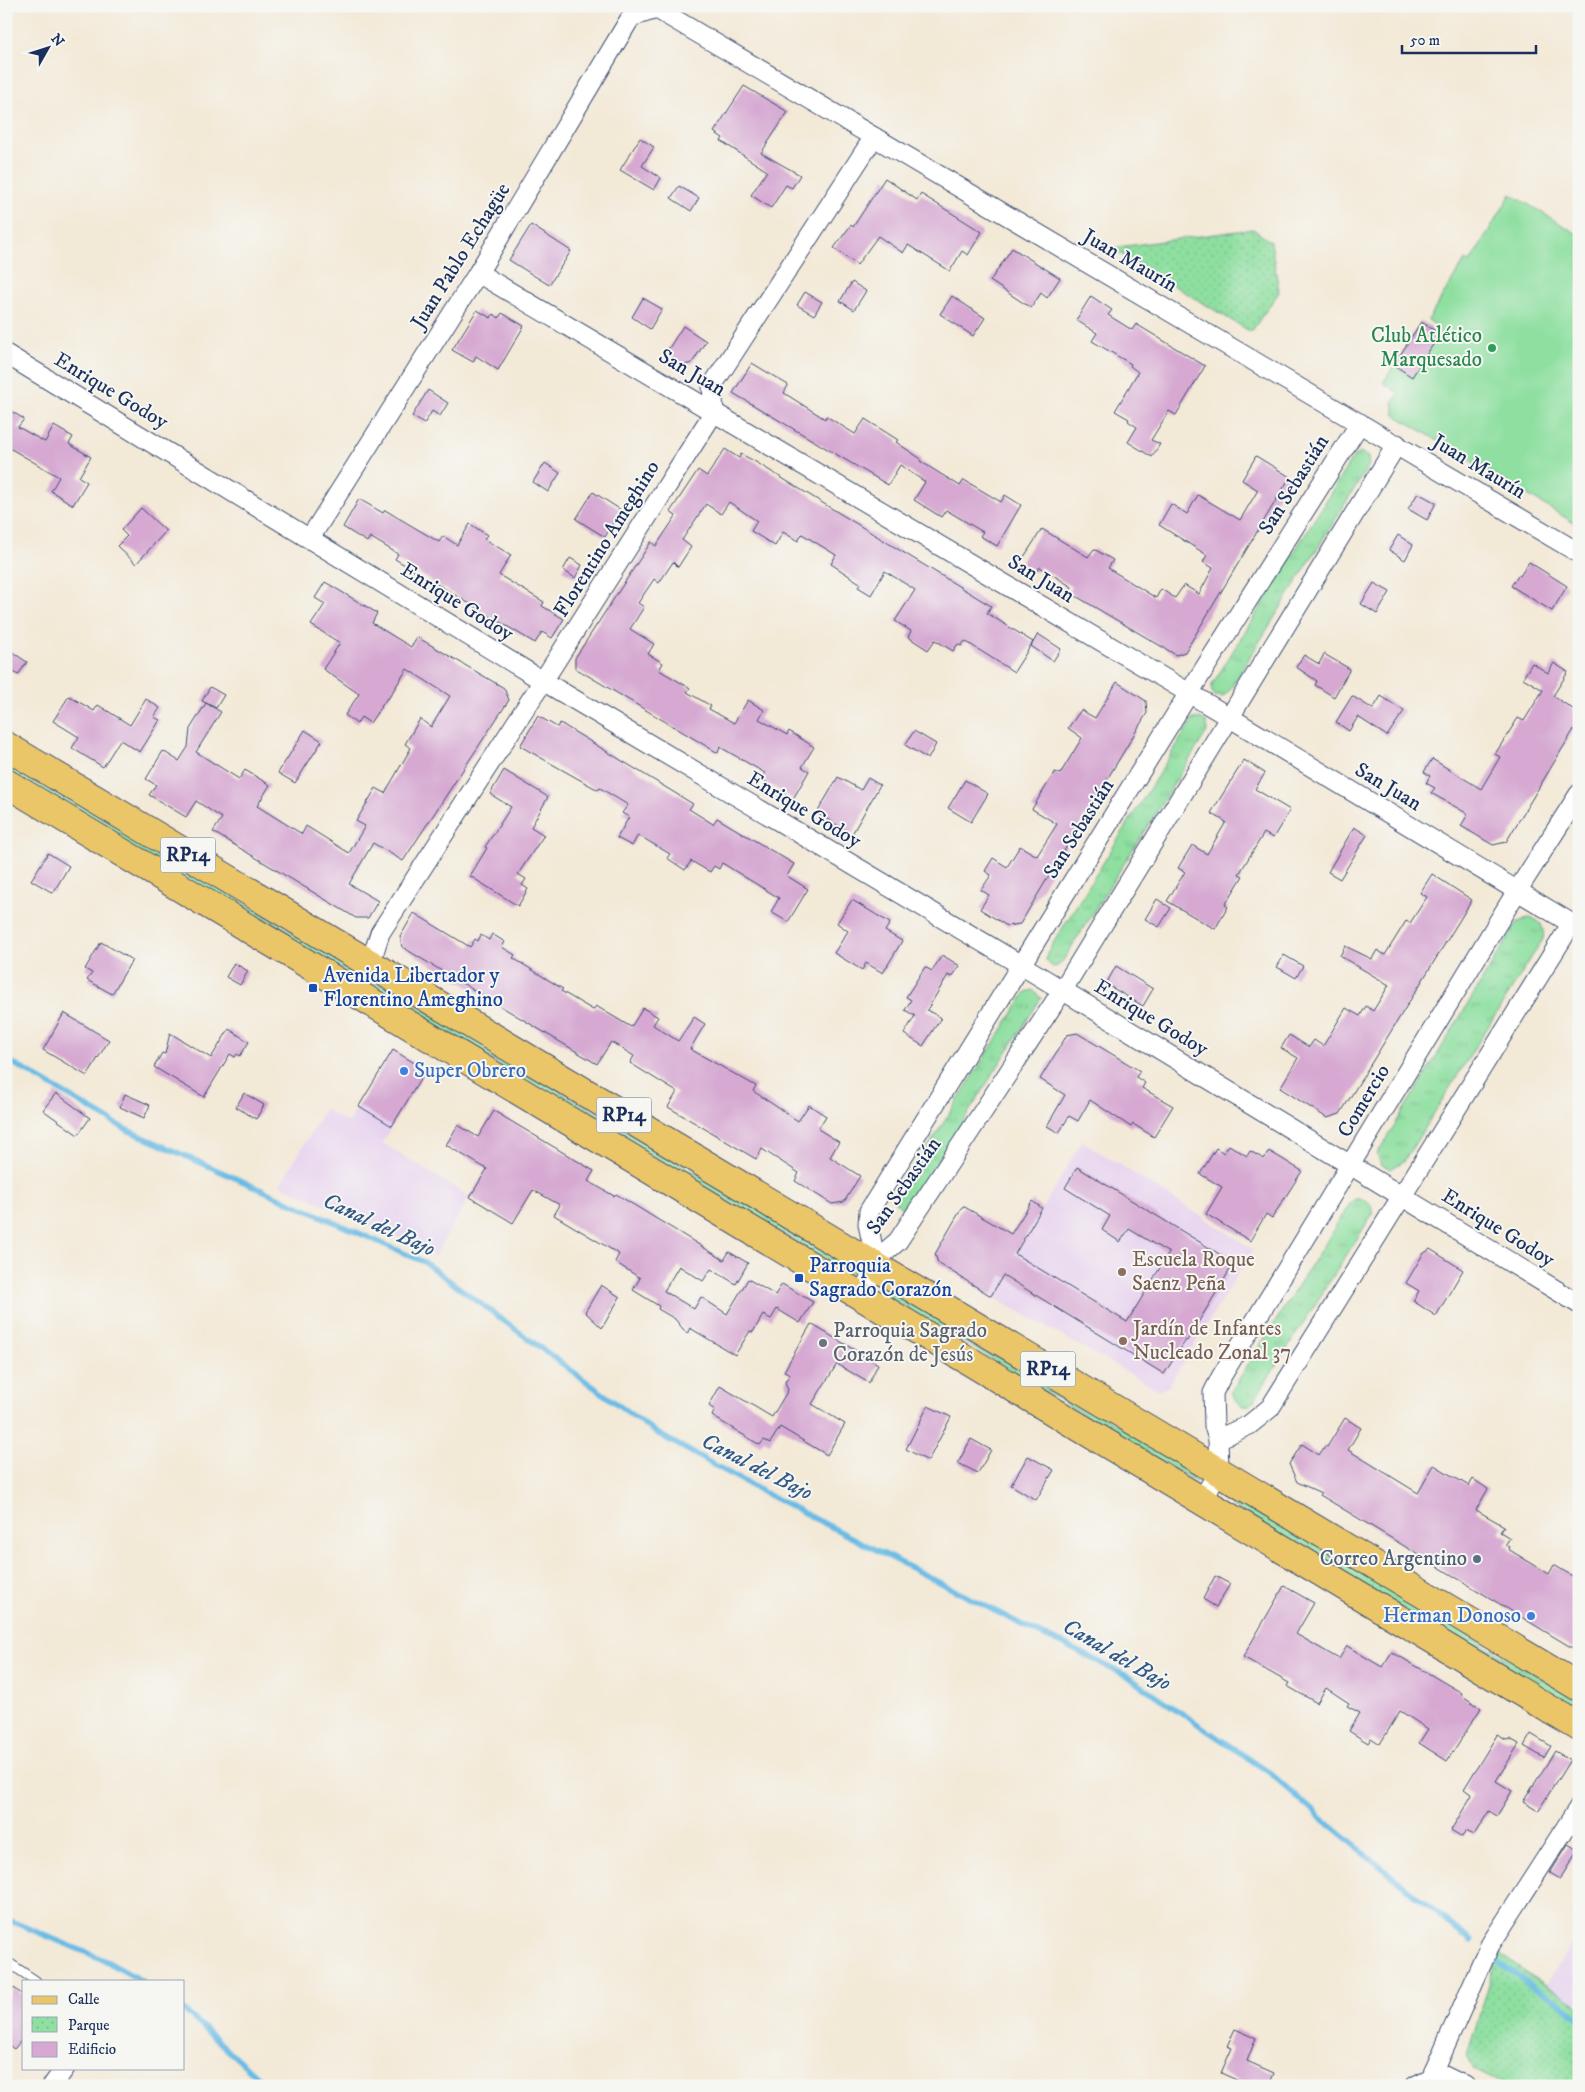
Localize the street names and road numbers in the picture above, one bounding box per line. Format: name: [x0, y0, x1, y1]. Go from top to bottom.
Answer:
street label: Juan Pablo Echagüe: [405, 178, 516, 335]
street label: Juan Maurín: [1076, 222, 1182, 299]
street label: San Juan: [654, 343, 730, 403]
street label: Enrique Godoy: [49, 347, 174, 436]
street label: Juan Maurín: [1426, 428, 1531, 505]
street label: San Sebastián: [1253, 430, 1335, 540]
street label: Florentino Ameghino: [548, 456, 666, 622]
street label: San Juan: [1003, 549, 1079, 609]
street label: Enrique Godoy: [396, 557, 519, 648]
street label: San Juan: [1350, 757, 1426, 817]
street label: Enrique Godoy: [742, 766, 867, 855]
street label: San Sebastián: [1038, 774, 1120, 884]
road number: RP14: [160, 838, 216, 872]
street label: Enrique Godoy: [1089, 974, 1214, 1063]
street label: Comercio: [1332, 1060, 1396, 1142]
road number: RP14: [596, 1098, 652, 1132]
street label: San Sebastián: [861, 1132, 947, 1240]
street label: Enrique Godoy: [1437, 1183, 1560, 1274]
road number: RP14: [1020, 1352, 1076, 1386]

